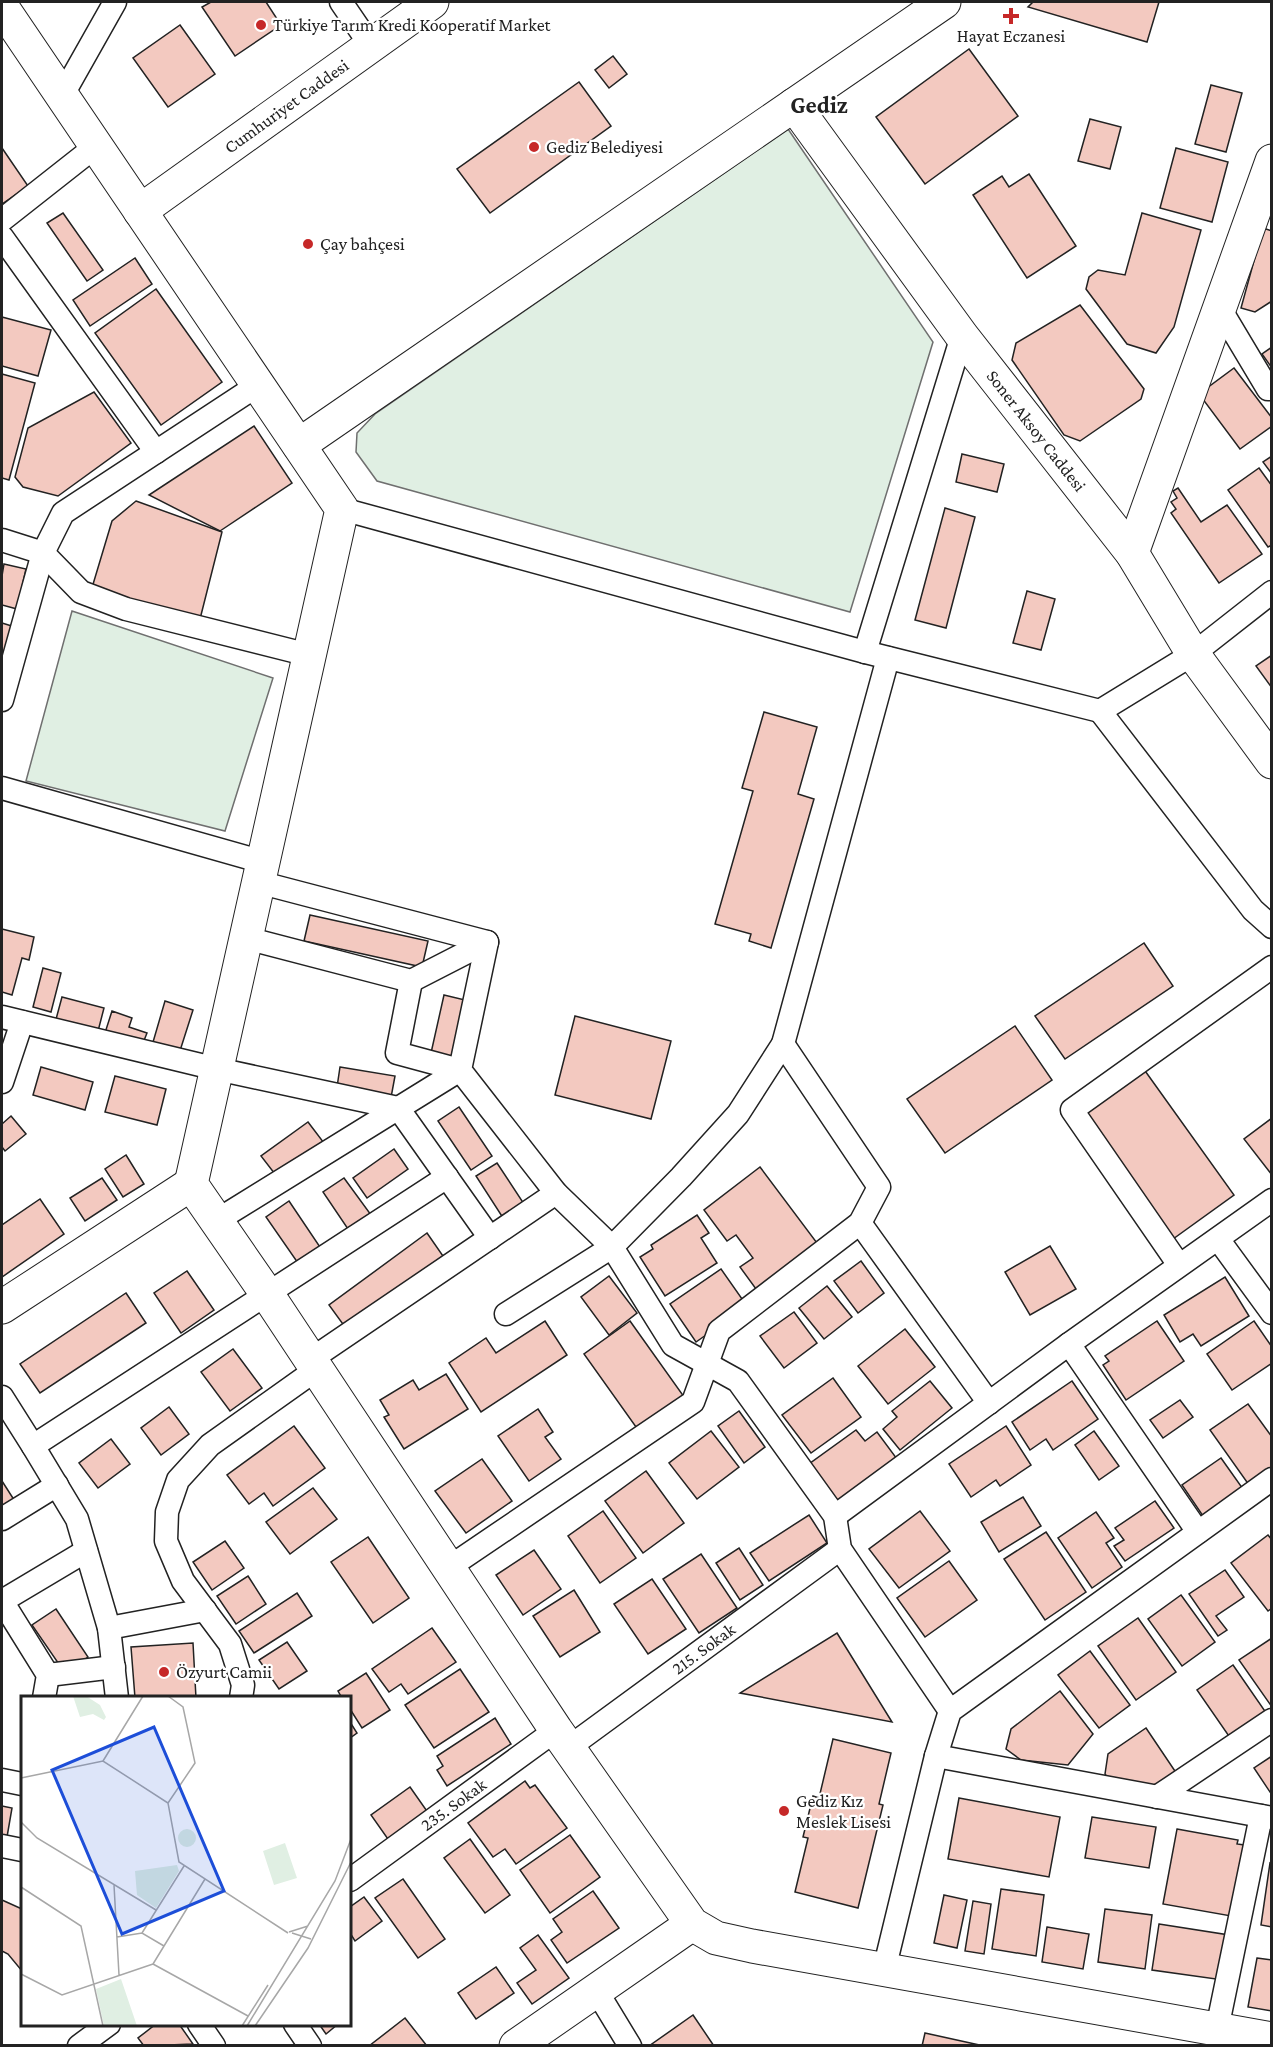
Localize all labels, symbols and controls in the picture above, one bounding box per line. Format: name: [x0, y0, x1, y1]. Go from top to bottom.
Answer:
marker: Hayat Eczanesi: [1004, 9, 1018, 23]
place label: Türkiye Tarım Kredi Kooperatif Market: [273, 15, 552, 35]
marker: Türkiye Tarım Kredi Kooperatif Market: [254, 18, 268, 32]
place label: Hayat Eczanesi: [957, 26, 1066, 46]
street label: Cumhuriyet Caddesi: [220, 55, 353, 157]
district label: Gediz: [790, 91, 848, 118]
place label: Gediz Belediyesi: [546, 137, 663, 157]
marker: Gediz Belediyesi: [527, 140, 541, 154]
place label: Çay bahçesi: [320, 234, 405, 254]
marker: Çay bahçesi: [301, 237, 315, 251]
street label: Soner Aksoy Caddesi: [983, 366, 1090, 496]
street label: 215. Sokak: [668, 1619, 739, 1678]
place label: Özyurt Camii: [176, 1662, 272, 1682]
marker: Özyurt Camii: [157, 1665, 171, 1679]
inset map: [21, 1696, 351, 2026]
street label: 235. Sokak: [417, 1774, 490, 1835]
place label: Gediz Kız Meslek Lisesi: [796, 1791, 891, 1832]
marker: Gediz Kız Meslek Lisesi: [777, 1804, 791, 1818]

